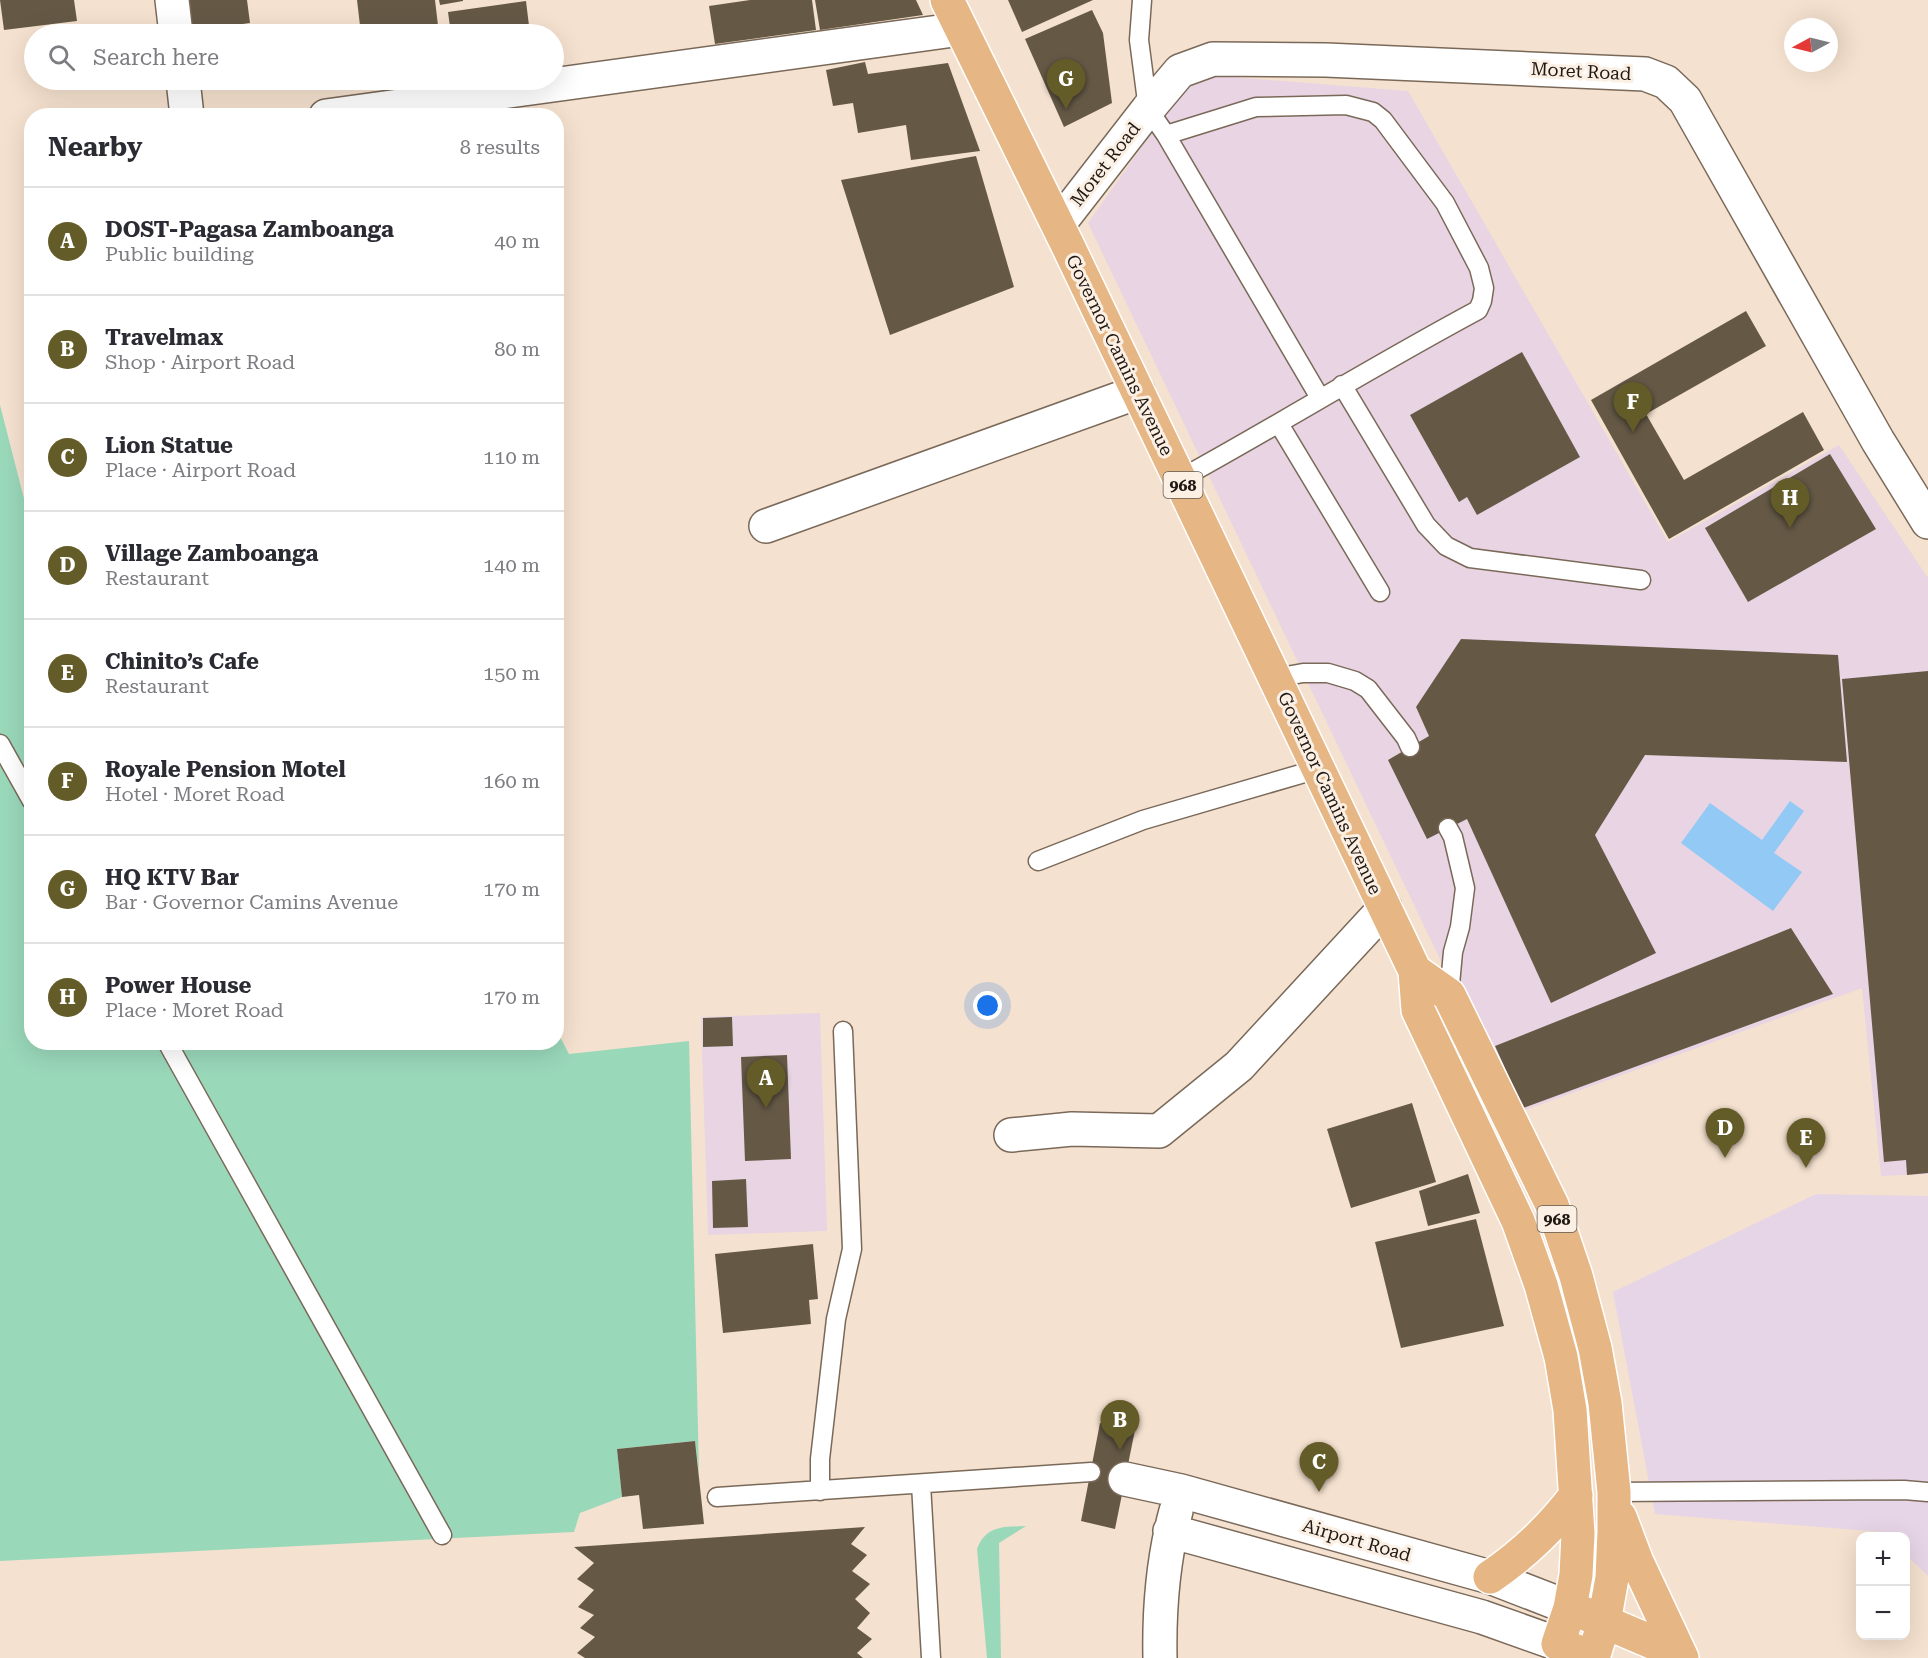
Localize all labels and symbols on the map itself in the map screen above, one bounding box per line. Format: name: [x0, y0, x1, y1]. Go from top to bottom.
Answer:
north arrow: [1784, 18, 1838, 72]
street label: Moret Road: [1530, 58, 1632, 84]
pin: G: [1046, 60, 1086, 109]
street label: Moret Road: [1066, 118, 1145, 210]
street label: Governor Camins Avenue: [1062, 251, 1178, 459]
pin: F: [1614, 382, 1652, 432]
road number: 968: [1164, 472, 1202, 498]
pin: H: [1770, 478, 1810, 528]
street label: Governor Camins Avenue: [1274, 688, 1386, 898]
your location: [973, 991, 1002, 1020]
pin: A: [746, 1058, 786, 1108]
pin: D: [1706, 1108, 1744, 1158]
pin: E: [1786, 1118, 1826, 1168]
road number: 968: [1538, 1206, 1576, 1232]
pin: B: [1100, 1400, 1140, 1450]
pin: C: [1300, 1442, 1338, 1492]
street label: Airport Road: [1300, 1515, 1414, 1566]

